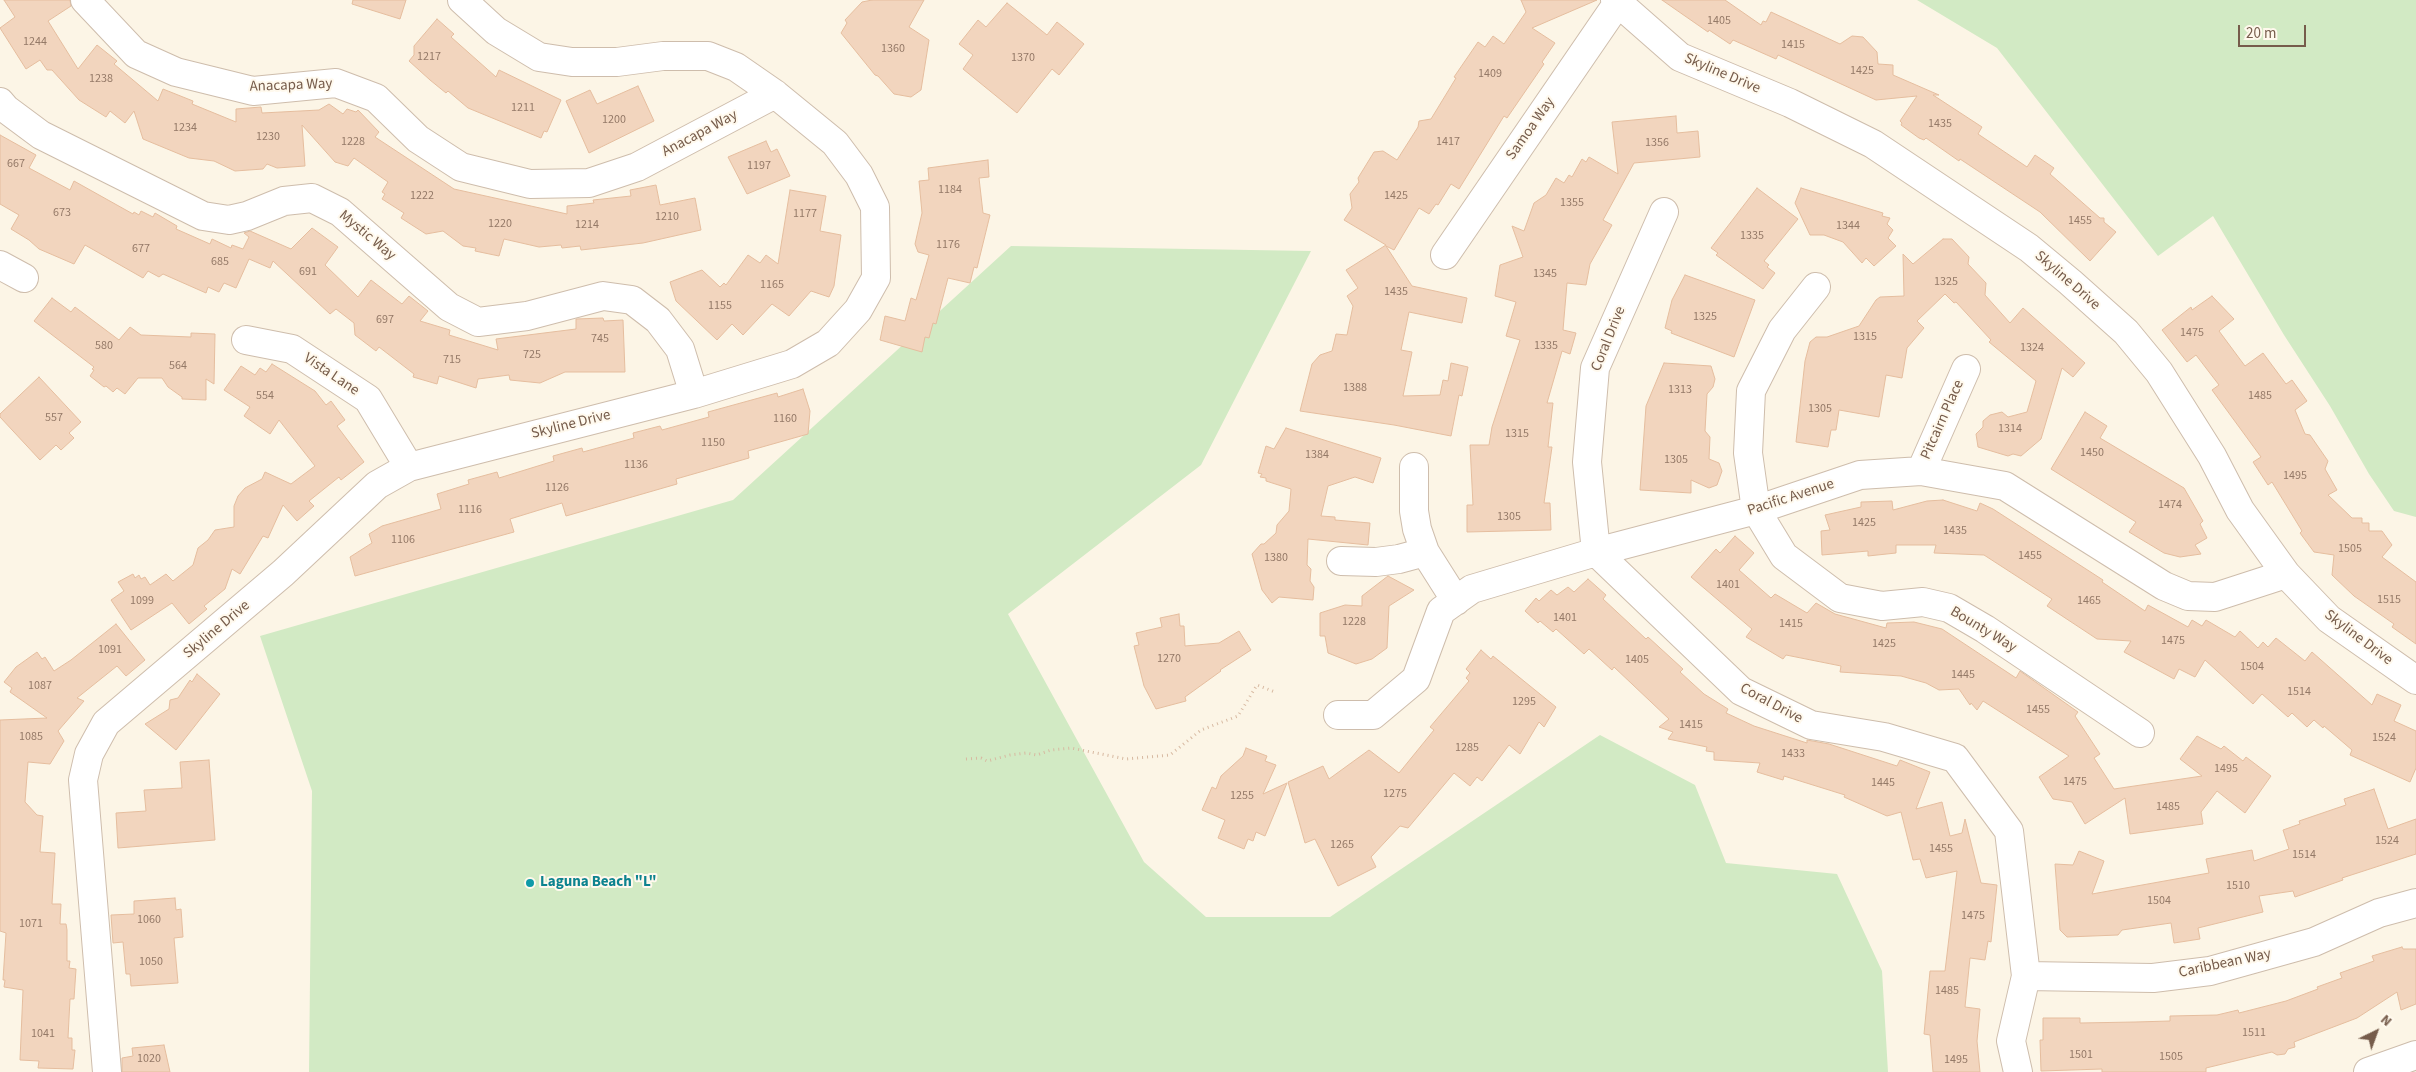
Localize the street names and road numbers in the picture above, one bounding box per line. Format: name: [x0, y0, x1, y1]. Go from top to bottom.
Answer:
street label: Skyline Drive: [1681, 50, 1763, 98]
street label: Anacapa Way: [249, 76, 333, 96]
street label: Samoa Way: [1503, 94, 1559, 164]
street label: Anacapa Way: [659, 107, 741, 161]
street label: Mystic Way: [335, 207, 399, 265]
street label: Skyline Drive: [2030, 248, 2104, 314]
street label: Coral Drive: [1588, 304, 1630, 374]
street label: Vista Lane: [300, 350, 362, 400]
street label: Pitcairn Place: [1917, 377, 1969, 463]
street label: Skyline Drive: [529, 406, 613, 444]
street label: Pacific Avenue: [1745, 476, 1837, 520]
street label: Skyline Drive: [180, 597, 254, 663]
street label: Bounty Way: [1946, 603, 2020, 657]
street label: Skyline Drive: [2320, 606, 2396, 670]
street label: Coral Drive: [1737, 680, 1805, 728]
street label: Caribbean Way: [2177, 945, 2273, 983]

